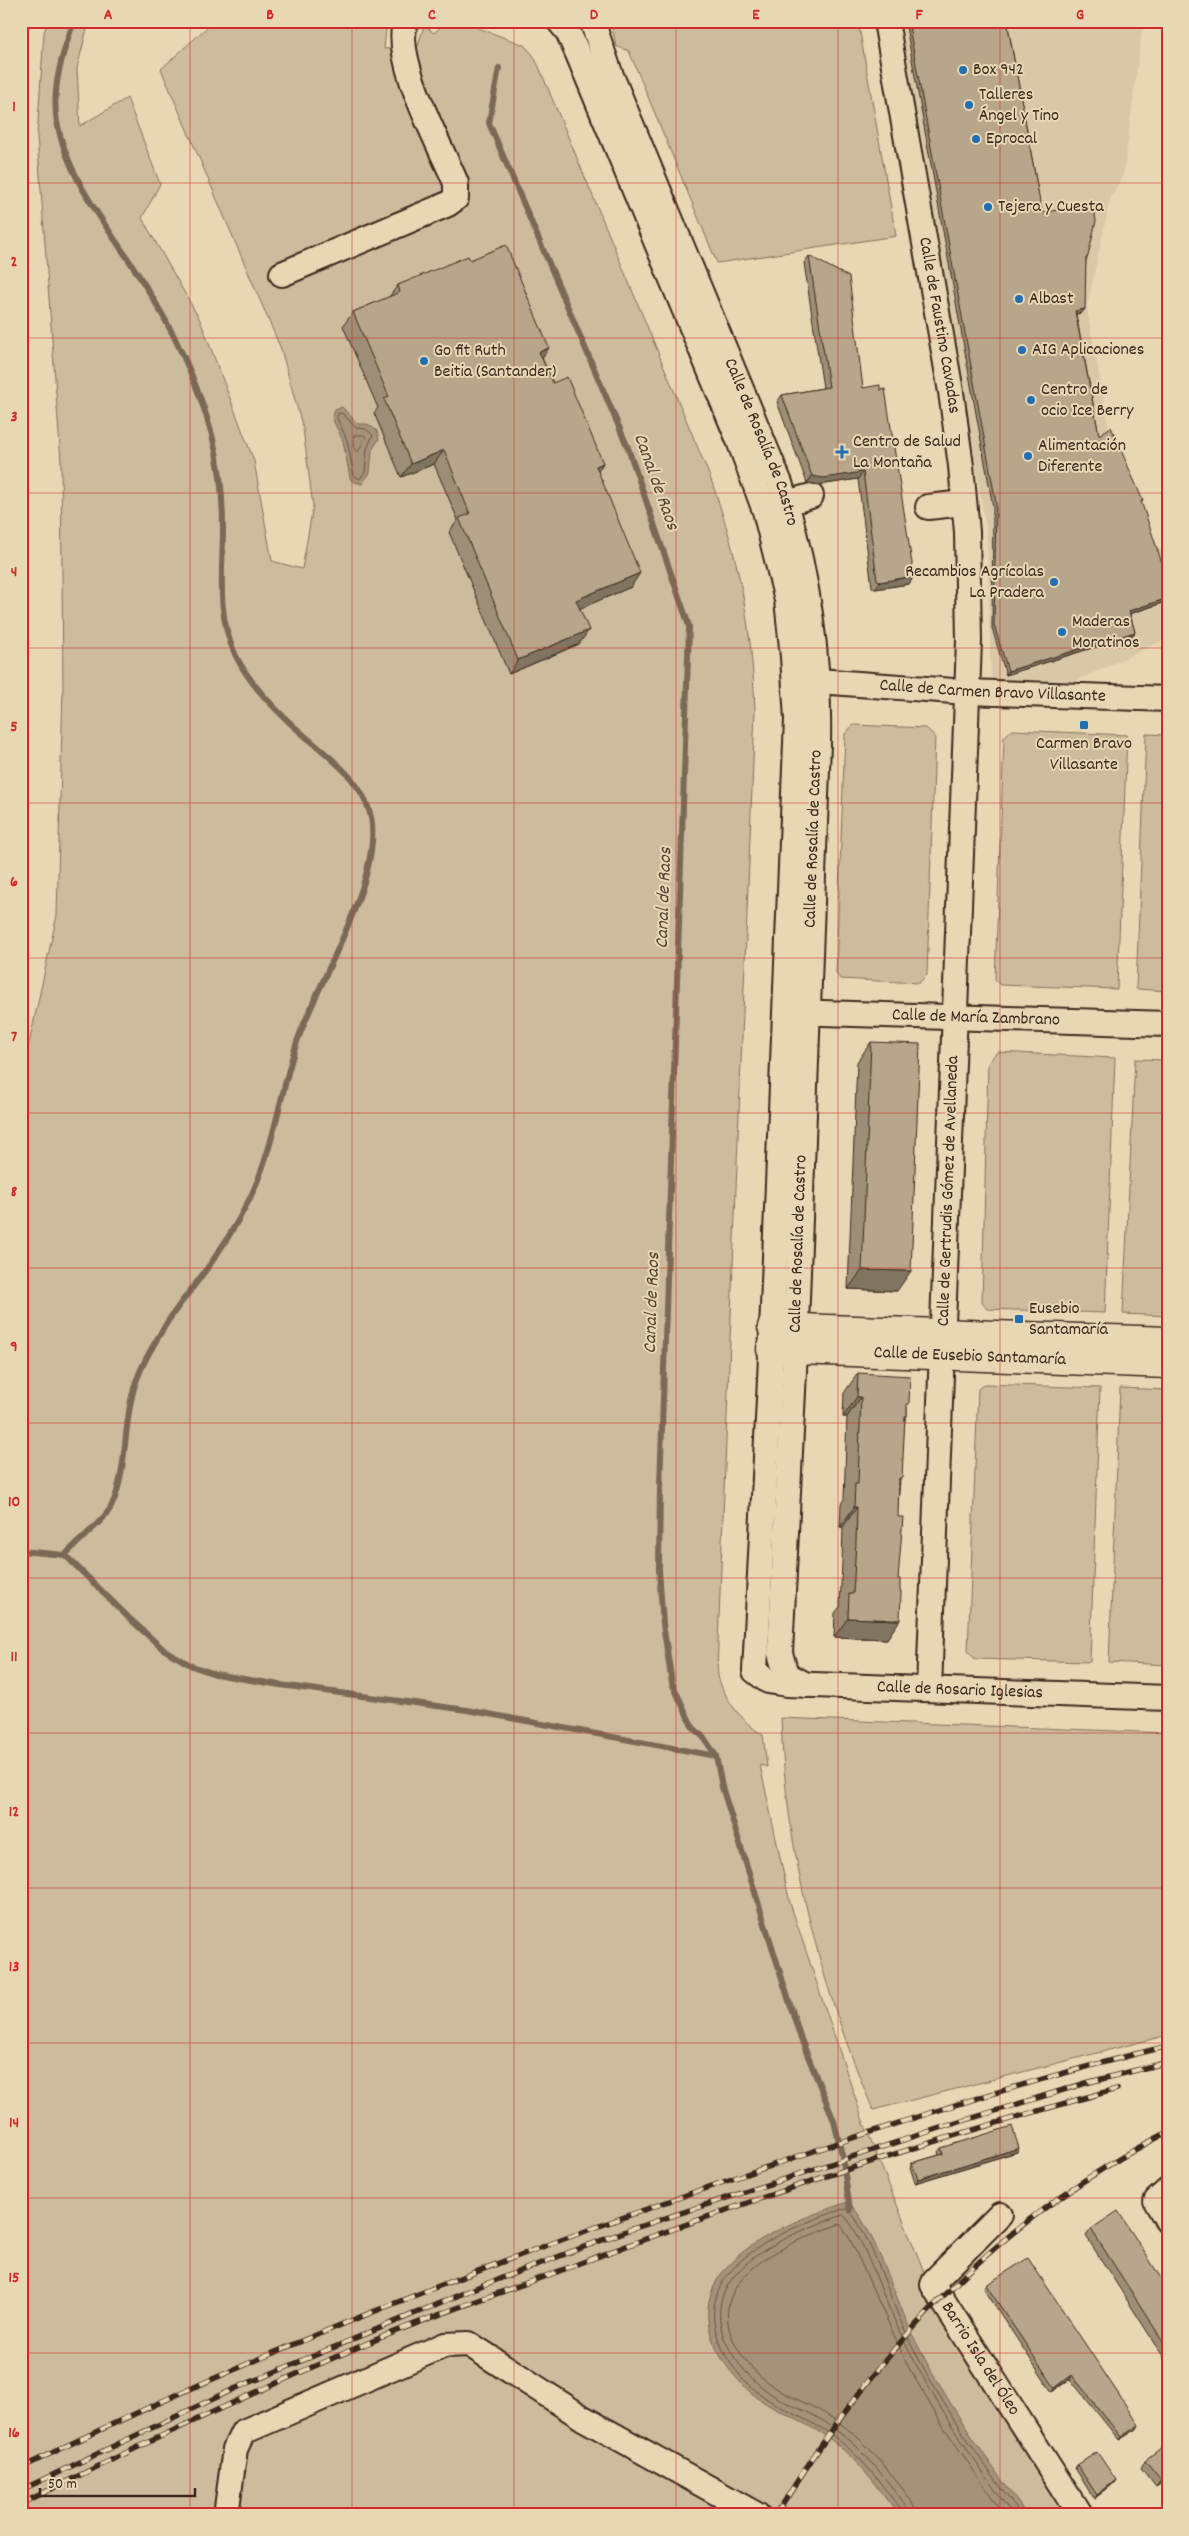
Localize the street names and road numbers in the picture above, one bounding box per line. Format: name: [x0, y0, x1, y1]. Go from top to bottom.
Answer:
street label: Calle de Faustino Cavadas: [912, 235, 966, 415]
street label: Calle de Rosalía de Castro: [717, 354, 804, 529]
street label: Calle de Carmen Bravo Villasante: [879, 673, 1106, 709]
street label: Calle de Rosalía de Castro: [798, 750, 830, 928]
street label: Calle de María Zambrano: [891, 1003, 1060, 1033]
street label: Calle de Gertrudis Gómez de Avellaneda: [932, 1055, 966, 1327]
street label: Calle de Rosalía de Castro: [783, 1155, 815, 1333]
street label: Calle de Eusebio Santamaría: [873, 1340, 1067, 1373]
street label: Calle de Rosario Iglesias: [877, 1675, 1043, 1706]
street label: Barrio Isla del Óleo: [935, 2297, 1026, 2421]

